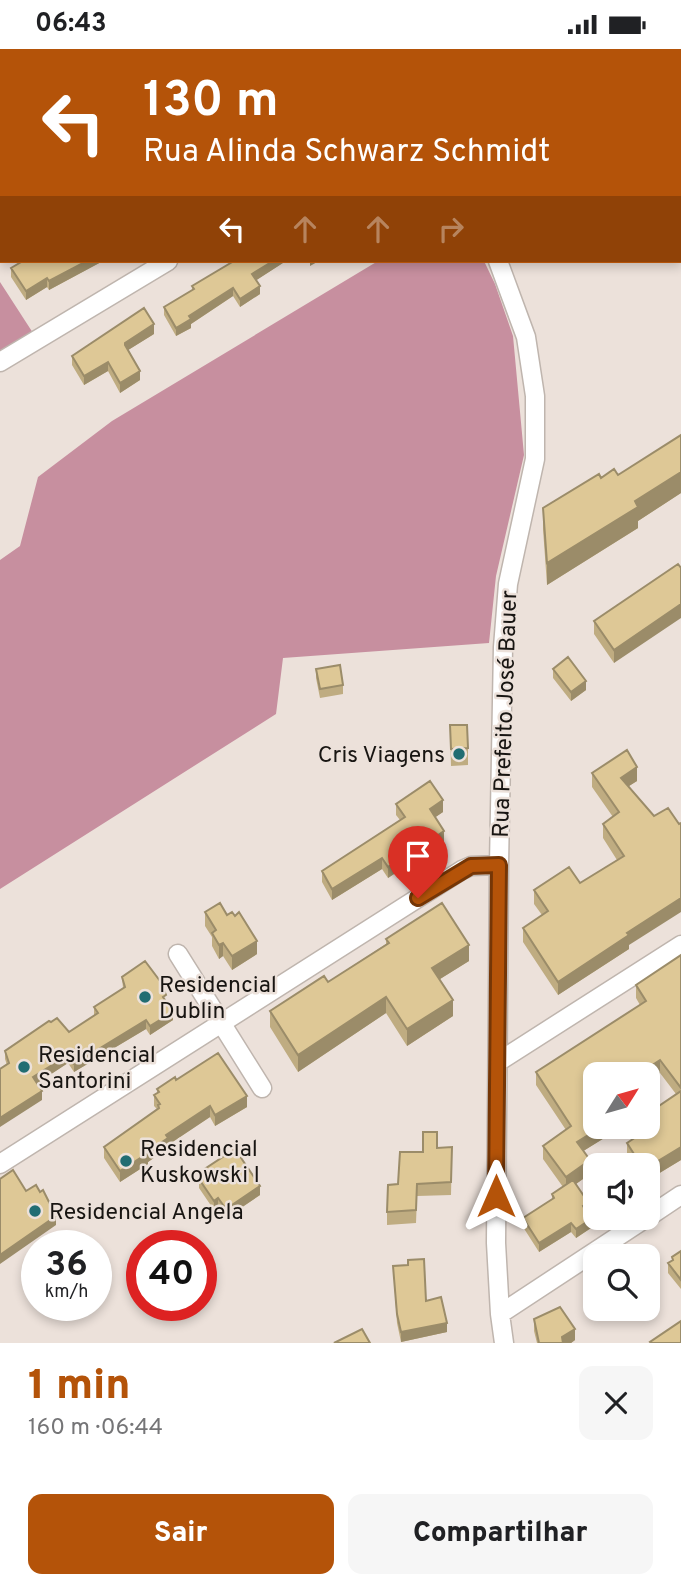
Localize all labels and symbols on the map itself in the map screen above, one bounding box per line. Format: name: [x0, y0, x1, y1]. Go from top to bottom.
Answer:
street label: Rua Prefeito José Bauer: [488, 590, 525, 838]
place label: Cris Viagens: [318, 742, 445, 771]
marker: Cris Viagens: [451, 746, 467, 762]
pin: [388, 826, 448, 898]
place label: Residencial Dublin: [159, 972, 277, 1027]
marker: Residencial Dublin: [137, 989, 153, 1005]
place label: Residencial Santorini: [38, 1042, 156, 1097]
marker: Residencial Santorini: [16, 1059, 32, 1075]
north arrow: [583, 1062, 660, 1139]
place label: Residencial Kuskowski I: [140, 1136, 260, 1191]
marker: Residencial Kuskowski I: [118, 1153, 134, 1169]
position arrow: [459, 1159, 533, 1233]
place label: Residencial Angela: [49, 1199, 244, 1228]
marker: Residencial Angela: [27, 1203, 43, 1219]
speed limit sign: 40: [126, 1230, 217, 1321]

